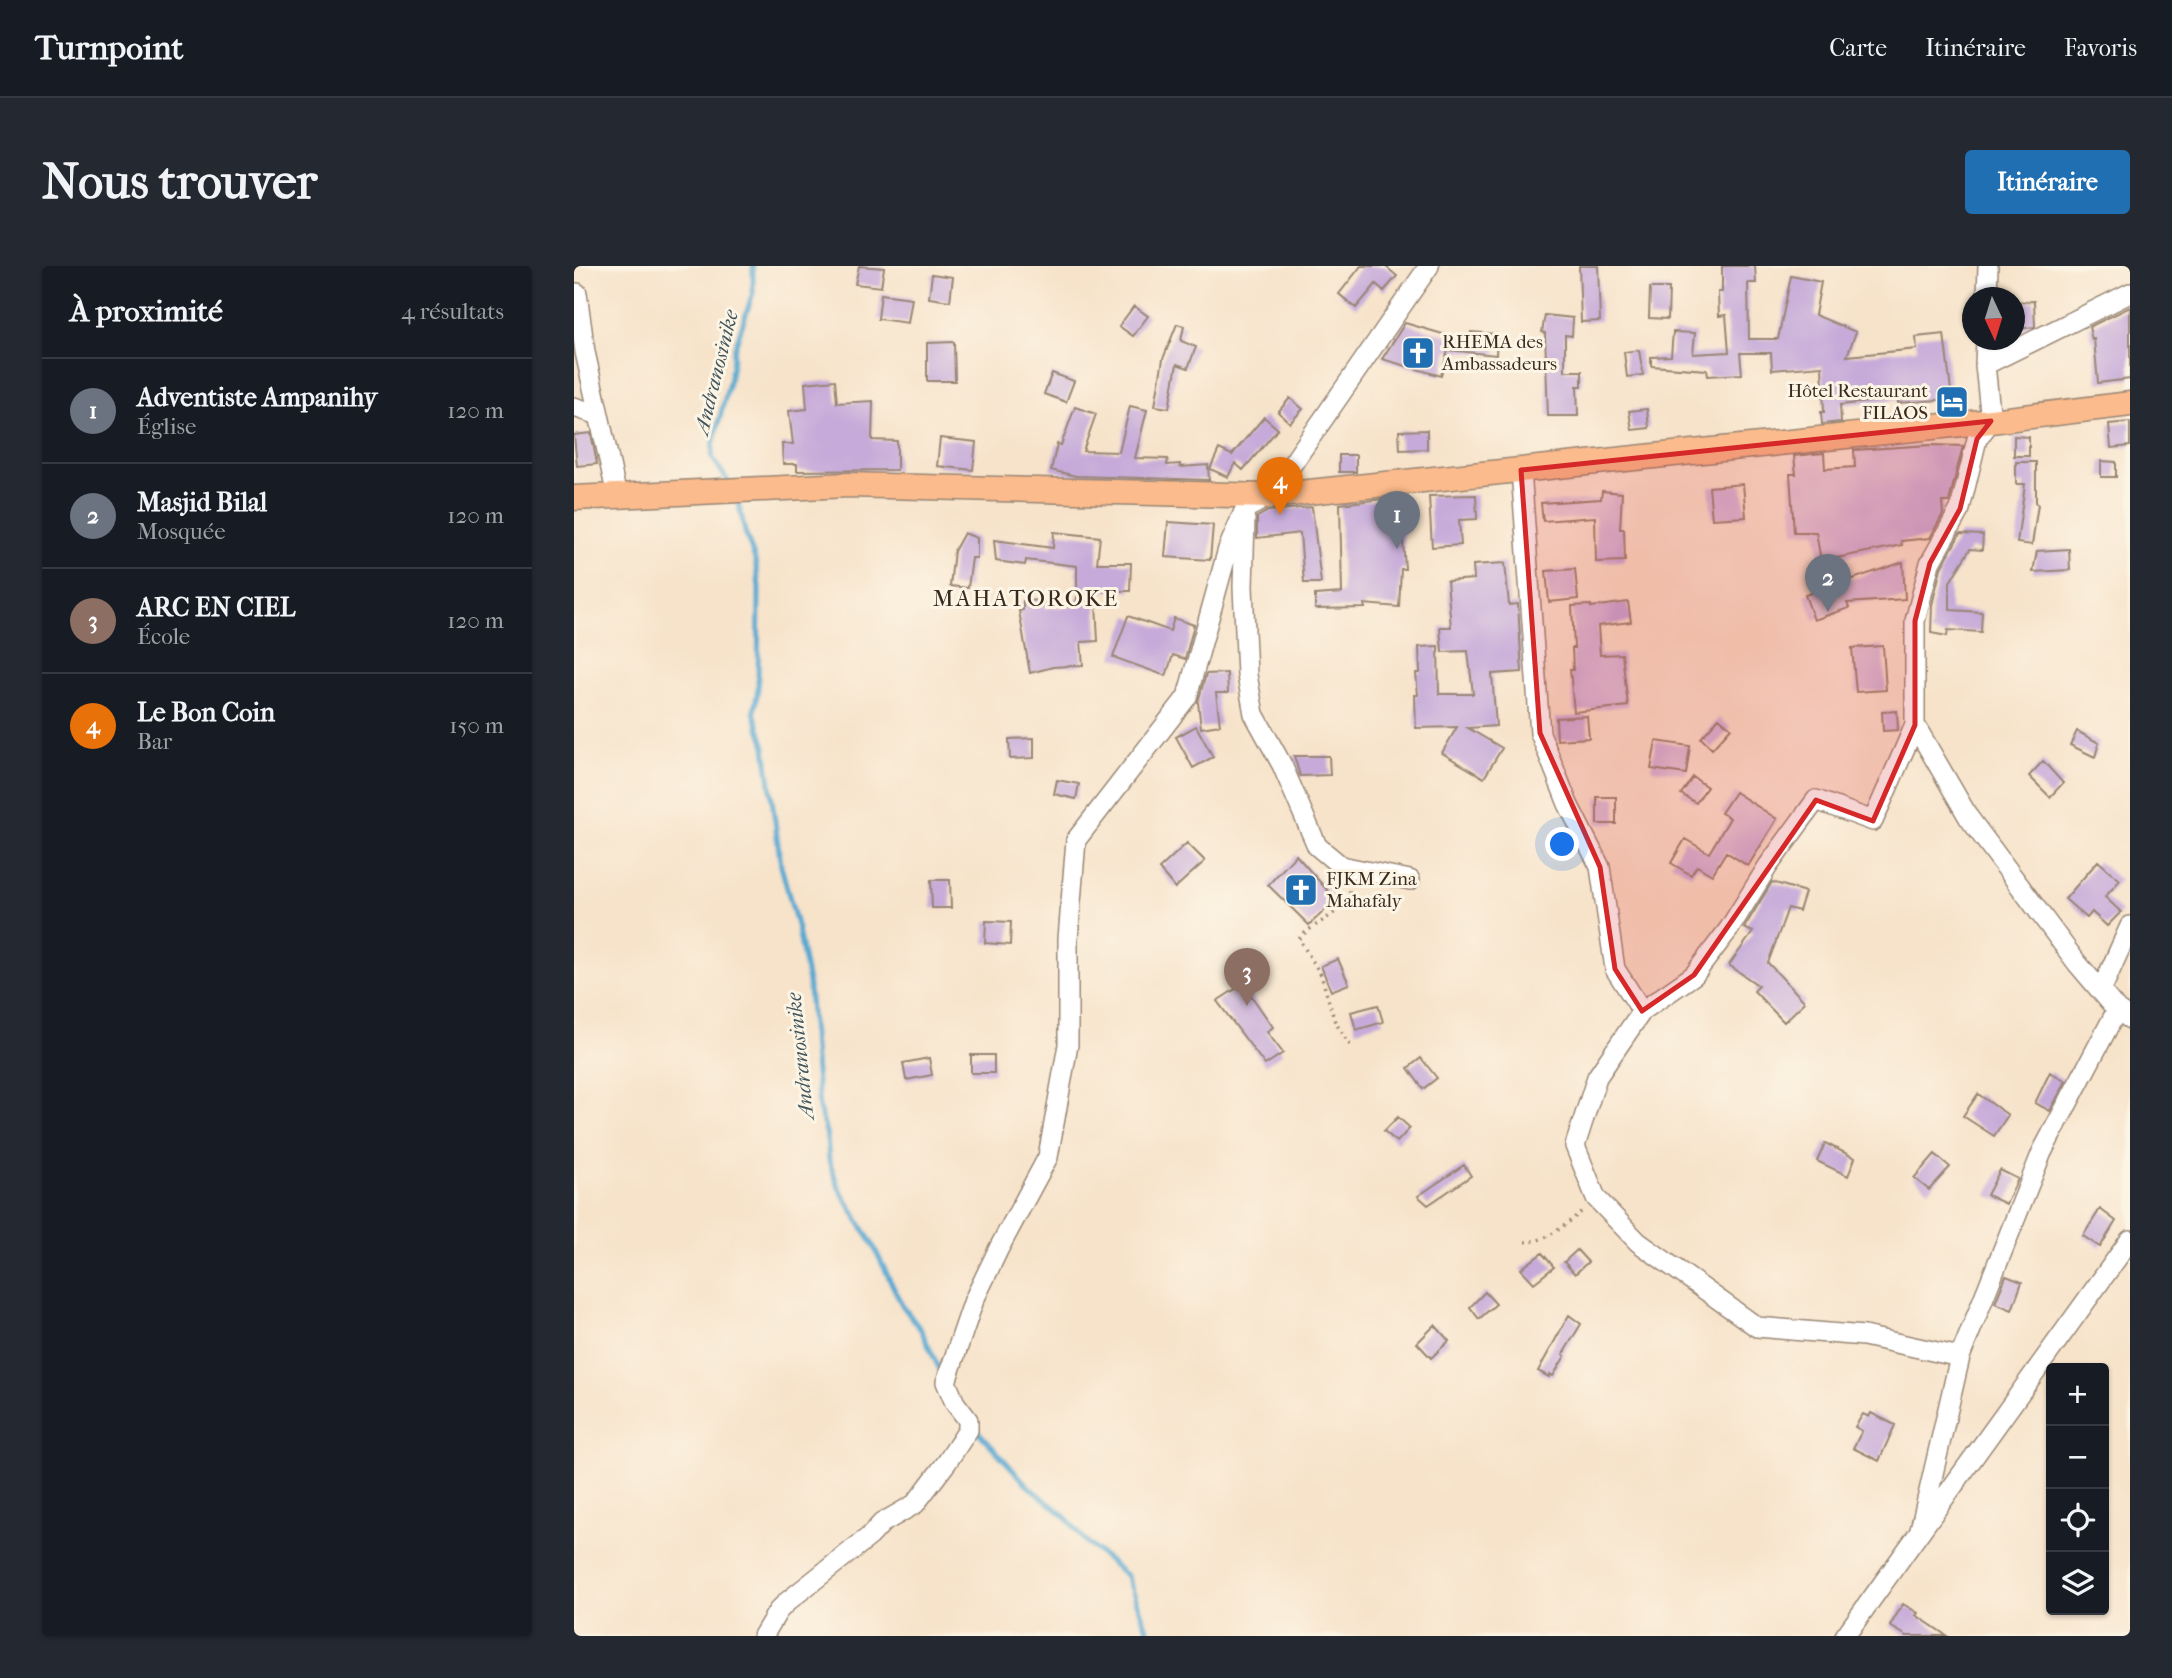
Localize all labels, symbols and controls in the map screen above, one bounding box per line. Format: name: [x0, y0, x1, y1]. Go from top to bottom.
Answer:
text: Turnpoint: [35, 29, 183, 68]
text: Carte: [1829, 34, 1887, 62]
text: Itinéraire: [1925, 34, 2026, 62]
text: Favoris: [2064, 34, 2137, 62]
button: Itinéraire: [1965, 150, 2130, 214]
text: Nous trouver: [42, 153, 317, 211]
north arrow: [1962, 287, 2025, 350]
text: À proximité: [70, 294, 223, 329]
text: 4 résultats: [401, 298, 504, 325]
water label: Andranosinike: [688, 307, 743, 440]
place label: RHEMA des Ambassadeurs: [1441, 331, 1557, 375]
church icon: RHEMA des Ambassadeurs: [1399, 334, 1437, 372]
place label: Hôtel Restaurant FILAOS: [1787, 380, 1928, 424]
text: Adventiste Ampanihy: [137, 382, 377, 413]
hotel icon: Hôtel Restaurant FILAOS: [1933, 383, 1971, 421]
text: 1: [89, 397, 97, 424]
text: 120 m: [447, 397, 504, 424]
text: Église: [137, 413, 196, 440]
pin: 4: [1257, 457, 1303, 515]
text: Masjid Bilal: [137, 487, 267, 518]
pin: 1: [1374, 491, 1420, 549]
text: 2: [87, 502, 99, 529]
text: 120 m: [447, 502, 504, 529]
text: Mosquée: [137, 518, 226, 545]
pin: 2: [1805, 554, 1851, 612]
district label: MAHATOROKE: [933, 585, 1119, 612]
text: ARC EN CIEL: [137, 592, 295, 623]
text: 3: [88, 607, 98, 634]
text: 120 m: [447, 607, 504, 634]
text: École: [137, 623, 190, 650]
text: Le Bon Coin: [137, 697, 275, 728]
text: 4: [86, 712, 100, 739]
text: 150 m: [449, 712, 504, 739]
text: Bar: [137, 728, 172, 755]
your location: [1545, 827, 1579, 861]
place label: FJKM Zina Mahafaly: [1326, 868, 1417, 912]
church icon: FJKM Zina Mahafaly: [1282, 871, 1320, 909]
pin: 3: [1224, 948, 1270, 1006]
water label: Andranosinike: [781, 991, 819, 1123]
map controls: [2046, 1363, 2109, 1615]
button: +: [2046, 1363, 2109, 1426]
button: −: [2046, 1426, 2109, 1489]
button: locate: [2046, 1489, 2109, 1552]
button: layers: [2046, 1552, 2109, 1615]

